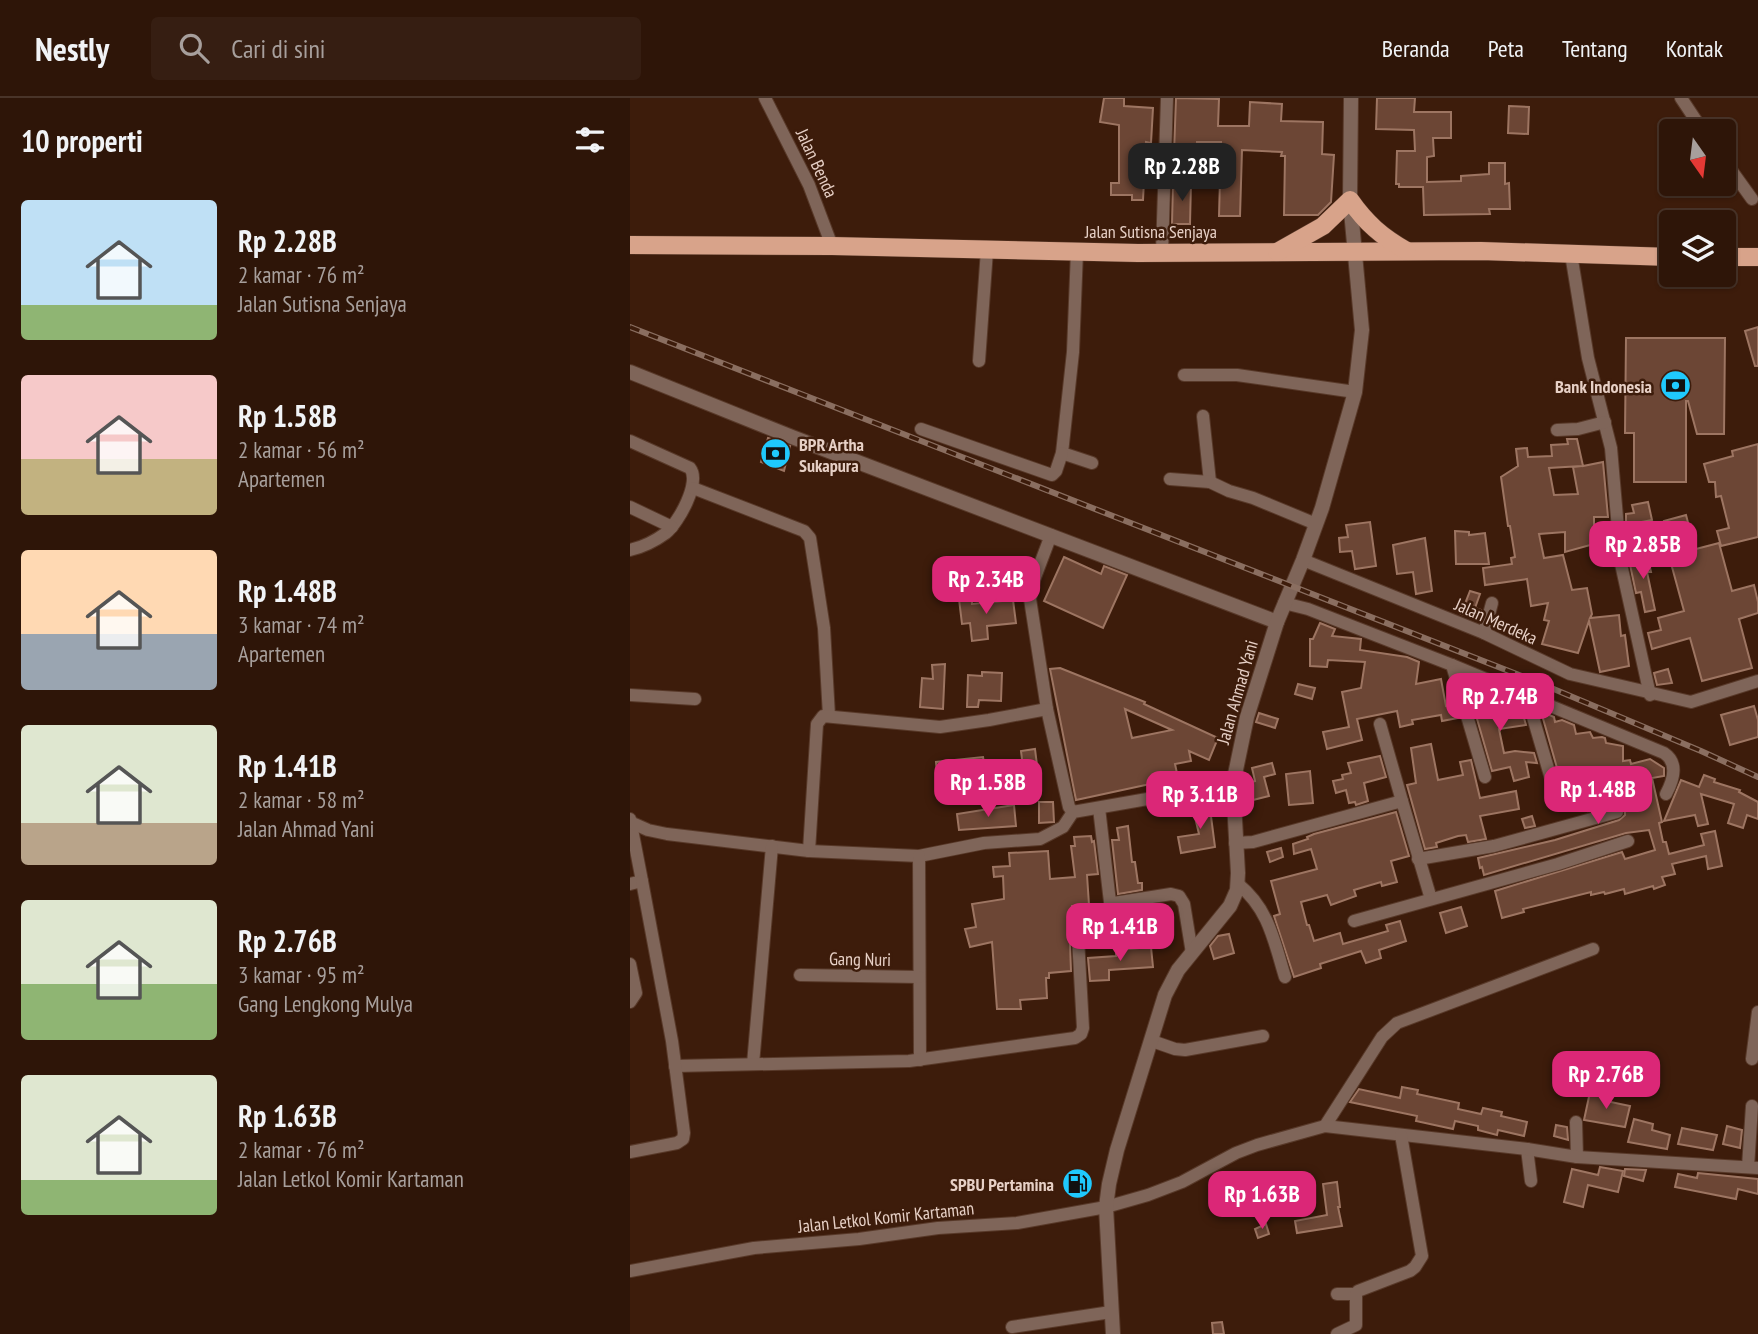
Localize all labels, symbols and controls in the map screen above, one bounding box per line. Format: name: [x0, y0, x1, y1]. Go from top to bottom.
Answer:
search box: [151, 17, 641, 80]
text: Nestly: [35, 27, 109, 70]
icon: search: [175, 29, 213, 67]
text: Cari di sini: [231, 32, 325, 65]
text: Beranda: [1382, 33, 1450, 64]
text: Peta: [1488, 33, 1524, 64]
text: Tentang: [1562, 33, 1628, 64]
text: Kontak: [1666, 33, 1723, 64]
north arrow: [1659, 119, 1736, 196]
map controls: [1659, 119, 1736, 287]
text: 10 properti: [21, 121, 143, 160]
icon: filters: [571, 121, 609, 159]
street label: Jalan Benda: [791, 124, 843, 201]
pin: Rp 2.28B: [1110, 144, 1254, 203]
text: Rp 2.28B: [1144, 151, 1220, 180]
button: layers: [1659, 210, 1736, 287]
street label: Jalan Sutisna Senjaya: [1084, 220, 1217, 243]
text: Rp 2.28B: [238, 221, 337, 260]
icon: home: [77, 228, 161, 312]
text: 2 kamar · 76 m²: [238, 260, 365, 289]
text: Jalan Sutisna Senjaya: [238, 289, 407, 318]
bank icon: Bank Indonesia: [1658, 369, 1692, 403]
place label: Bank Indonesia: [1555, 375, 1652, 398]
text: Rp 1.58B: [238, 396, 337, 435]
icon: home: [77, 403, 161, 487]
place label: BPR Artha Sukapura: [799, 433, 864, 477]
text: 2 kamar · 56 m²: [238, 435, 365, 464]
bank icon: BPR Artha Sukapura: [759, 437, 793, 471]
text: Apartemen: [238, 464, 325, 493]
pin: Rp 2.85B: [1571, 522, 1715, 581]
text: Rp 2.85B: [1605, 529, 1681, 558]
pin: Rp 2.34B: [914, 556, 1058, 616]
text: Rp 2.34B: [948, 564, 1024, 593]
text: Rp 1.48B: [238, 571, 337, 610]
icon: home: [77, 578, 161, 662]
street label: Jalan Merdeka: [1450, 592, 1541, 649]
text: 3 kamar · 74 m²: [238, 610, 365, 639]
street label: Jalan Ahmad Yani: [1211, 637, 1263, 747]
text: Apartemen: [238, 639, 325, 668]
pin: Rp 2.74B: [1428, 674, 1572, 733]
text: Rp 2.74B: [1462, 681, 1538, 710]
text: Rp 1.41B: [238, 746, 337, 785]
icon: home: [77, 753, 161, 837]
pin: Rp 1.58B: [916, 760, 1060, 819]
pin: Rp 1.48B: [1526, 766, 1670, 826]
text: Rp 1.58B: [950, 767, 1026, 796]
pin: Rp 3.11B: [1128, 772, 1272, 831]
text: Rp 1.48B: [1560, 774, 1636, 803]
text: Rp 3.11B: [1162, 779, 1238, 808]
text: 2 kamar · 58 m²: [238, 785, 365, 814]
text: Jalan Ahmad Yani: [238, 814, 375, 843]
pin: Rp 1.41B: [1048, 904, 1192, 963]
text: Rp 1.41B: [1082, 911, 1158, 940]
text: Rp 2.76B: [238, 921, 337, 960]
icon: home: [77, 928, 161, 1012]
street label: Gang Nuri: [829, 947, 891, 971]
text: 3 kamar · 95 m²: [238, 960, 365, 989]
text: Gang Lengkong Mulya: [238, 989, 413, 1018]
pin: Rp 2.76B: [1534, 1052, 1678, 1111]
text: Rp 2.76B: [1568, 1059, 1644, 1088]
text: Rp 1.63B: [238, 1096, 337, 1135]
icon: home: [77, 1103, 161, 1187]
text: 2 kamar · 76 m²: [238, 1135, 365, 1164]
text: Jalan Letkol Komir Kartaman: [238, 1164, 464, 1193]
fuel station icon: SPBU Pertamina: [1060, 1167, 1094, 1201]
pin: Rp 1.63B: [1190, 1172, 1334, 1231]
place label: SPBU Pertamina: [950, 1173, 1054, 1196]
text: Rp 1.63B: [1224, 1179, 1300, 1208]
street label: Jalan Letkol Komir Kartaman: [796, 1196, 975, 1238]

